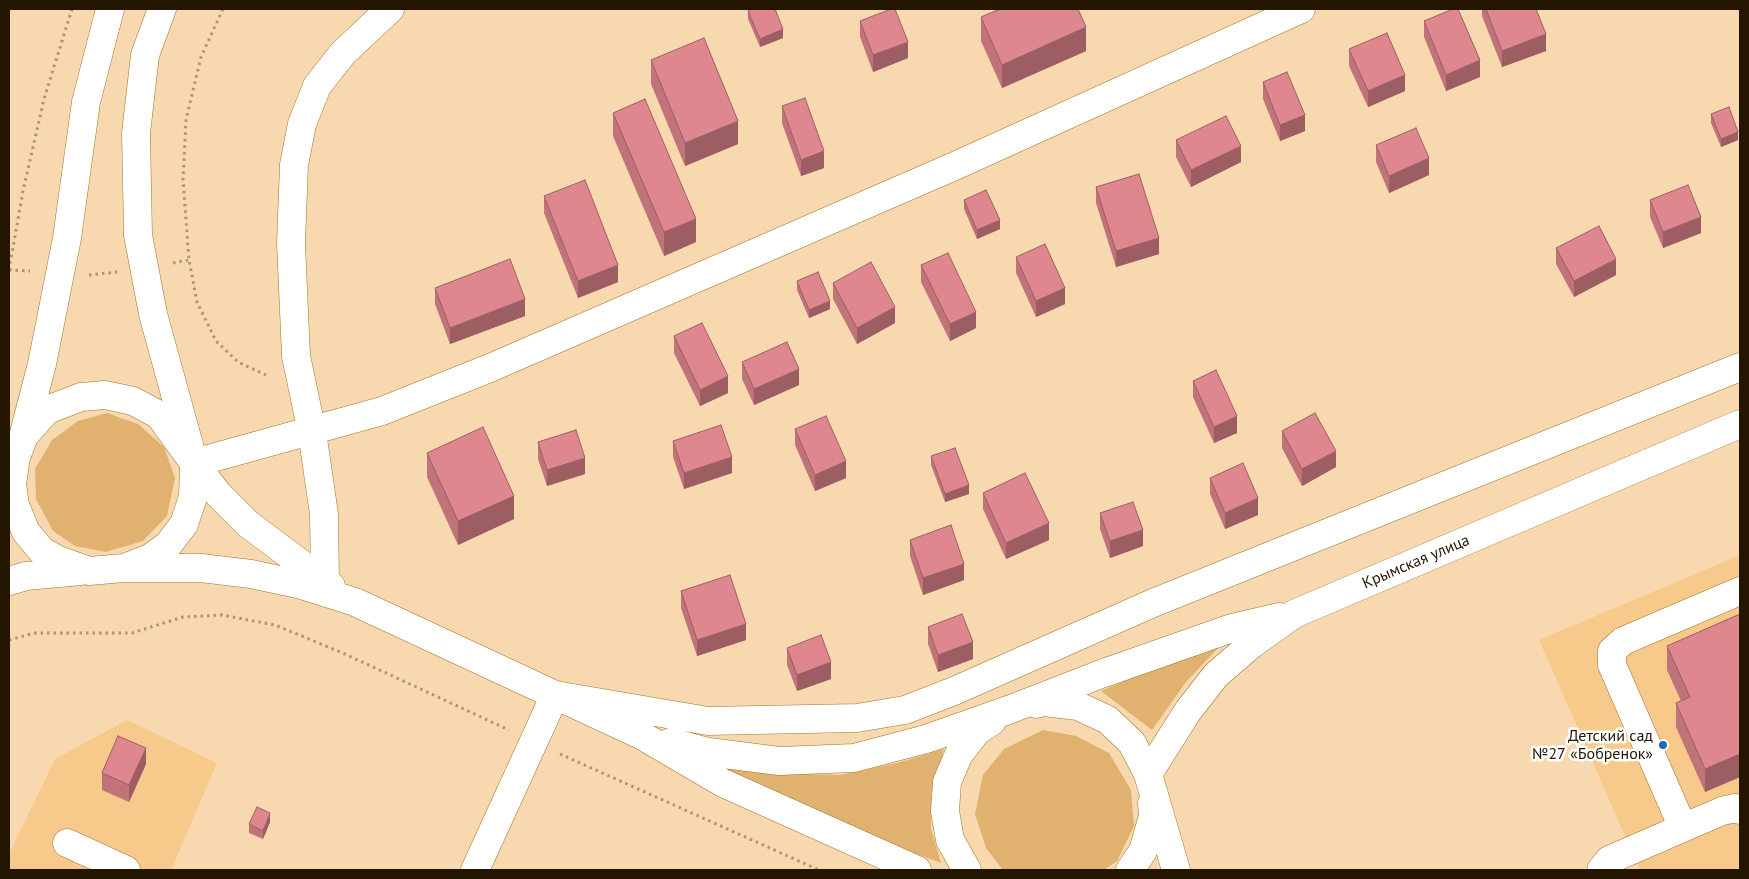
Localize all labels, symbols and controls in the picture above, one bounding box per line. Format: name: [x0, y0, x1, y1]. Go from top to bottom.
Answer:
street label: Крымская улица: [1359, 531, 1473, 593]
place label: Детский сад №27 «Бобренок»: [1532, 726, 1653, 764]
marker: Детский сад №27 «Бобренок»: [1657, 739, 1669, 751]

